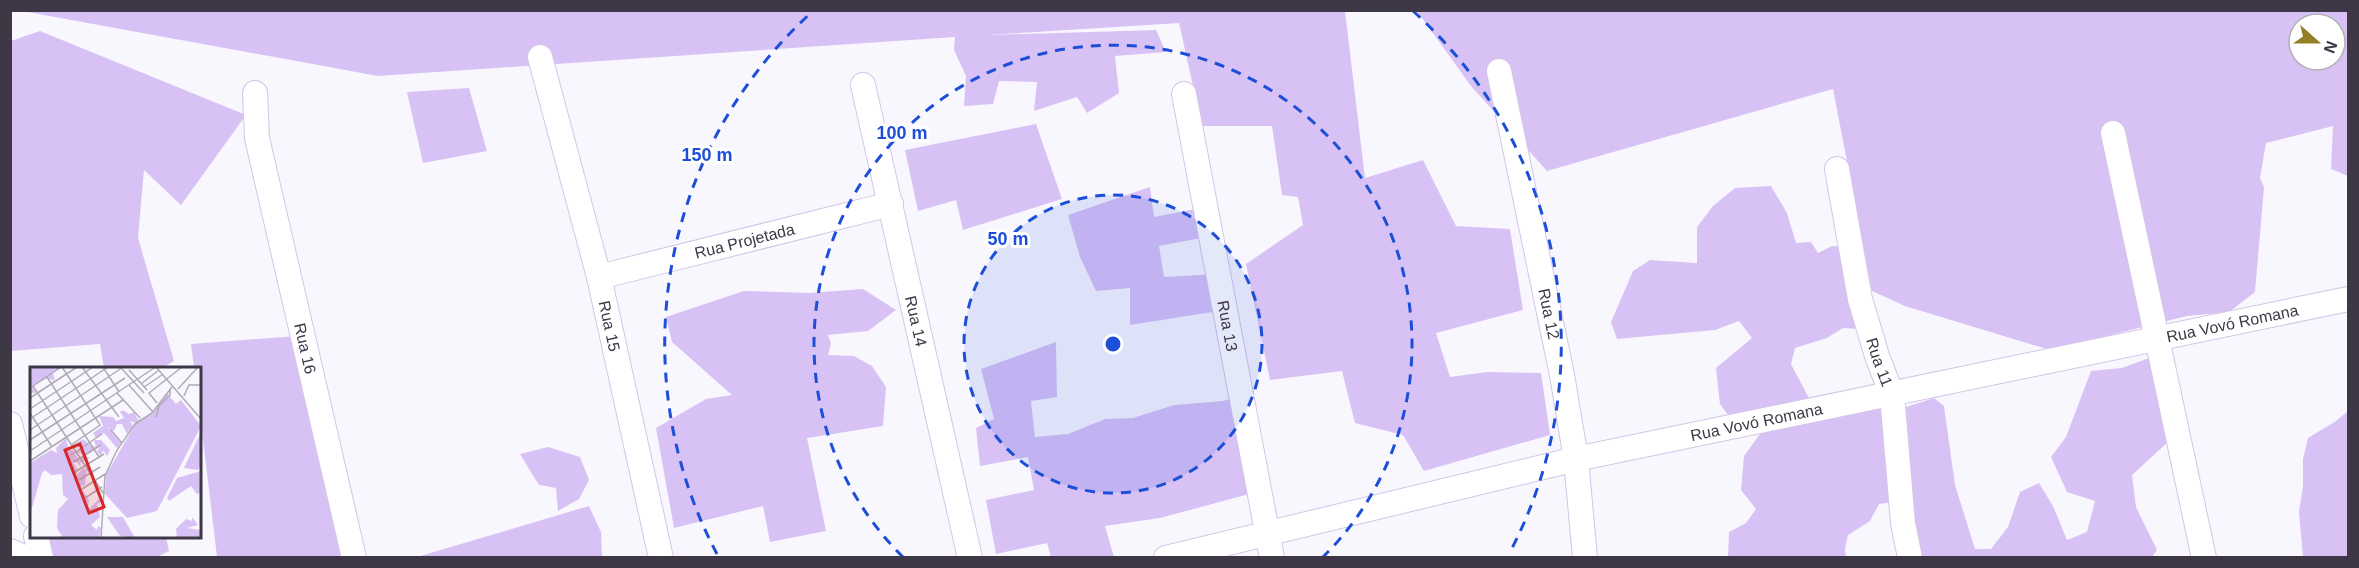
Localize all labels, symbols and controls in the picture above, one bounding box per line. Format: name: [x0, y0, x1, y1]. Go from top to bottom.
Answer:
north arrow: [2287, 12, 2347, 72]
text: N: [2321, 39, 2341, 56]
text: 100 m: [876, 123, 928, 143]
text: 150 m: [681, 145, 733, 165]
street label: Rua Projetada: [693, 220, 796, 261]
text: 50 m: [987, 229, 1029, 249]
street label: Rua 12: [1536, 287, 1563, 341]
street label: Rua 14: [902, 294, 930, 348]
street label: Rua 15: [596, 299, 624, 353]
street label: Rua 13: [1215, 299, 1241, 353]
street label: Rua Vovó Romana: [2165, 301, 2300, 345]
street label: Rua 16: [292, 321, 320, 376]
centre of rings: [1103, 334, 1123, 354]
street label: Rua 11: [1864, 336, 1896, 389]
inset map: [30, 367, 201, 538]
street label: Rua Vovó Romana: [1689, 400, 1824, 444]

